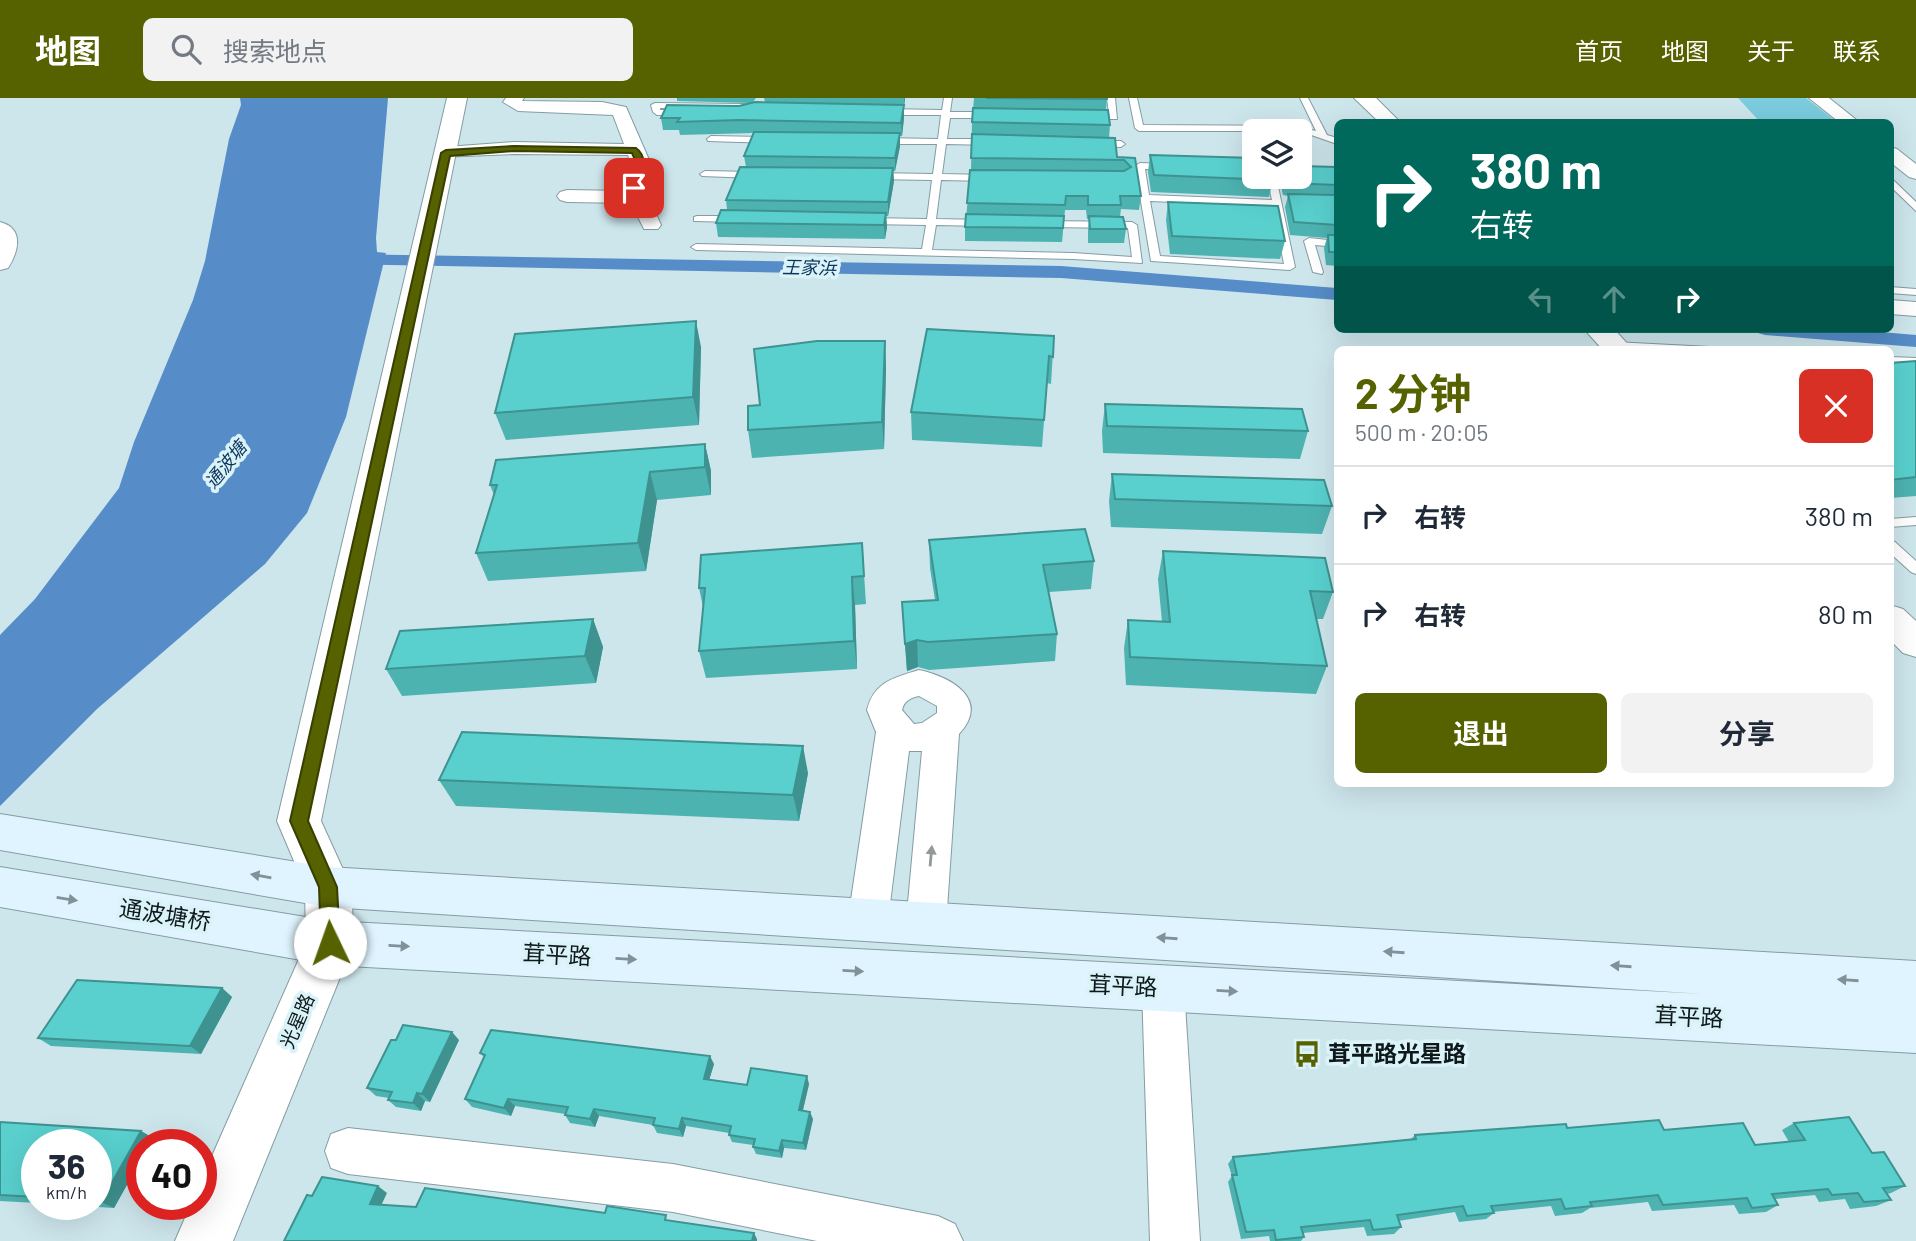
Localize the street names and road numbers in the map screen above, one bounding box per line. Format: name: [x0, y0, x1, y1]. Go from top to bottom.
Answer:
street label: 通波塘桥: [118, 893, 213, 935]
street label: 茸平路: [522, 938, 592, 970]
street label: 茸平路: [1088, 969, 1158, 1001]
street label: 光星路: [275, 990, 318, 1052]
street label: 茸平路: [1654, 1000, 1724, 1032]

